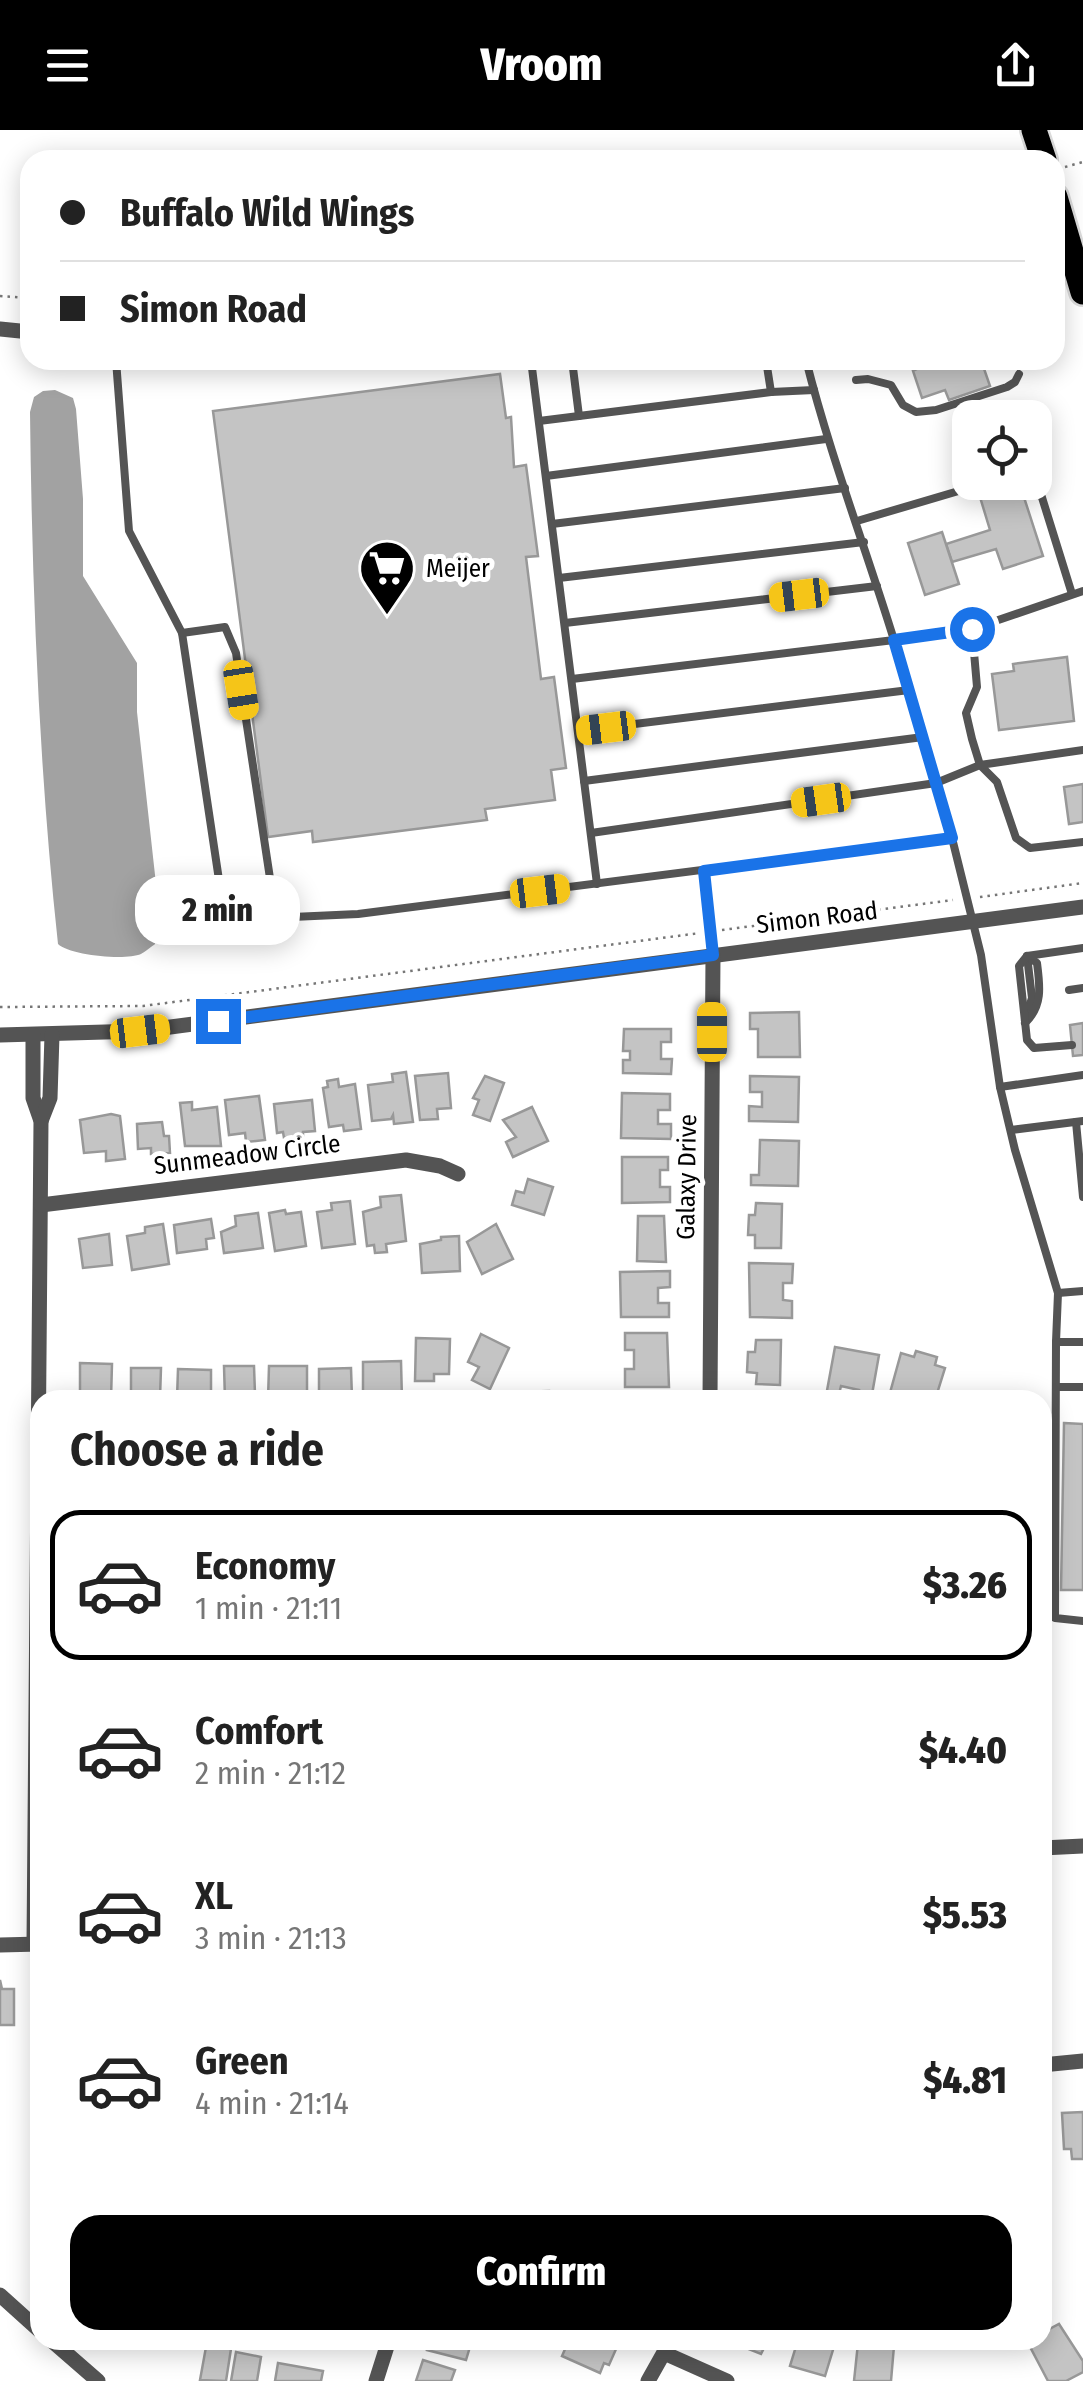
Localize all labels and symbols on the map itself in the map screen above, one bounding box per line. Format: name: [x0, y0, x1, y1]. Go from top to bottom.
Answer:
supermarket icon: Meijer: [357, 538, 417, 617]
place label: Meijer: [426, 554, 490, 584]
car: [767, 576, 831, 614]
route start: [950, 607, 995, 652]
car: [221, 658, 261, 722]
car: [574, 709, 638, 747]
car: [789, 781, 853, 819]
car: [508, 872, 572, 910]
callout: 2 min: [136, 876, 300, 946]
street label: Simon Road: [755, 896, 879, 940]
route end: [196, 999, 241, 1044]
car: [697, 1002, 727, 1062]
car: [108, 1012, 172, 1050]
street label: Galaxy Drive: [671, 1114, 703, 1240]
street label: Sunmeadow Circle: [152, 1129, 342, 1181]

